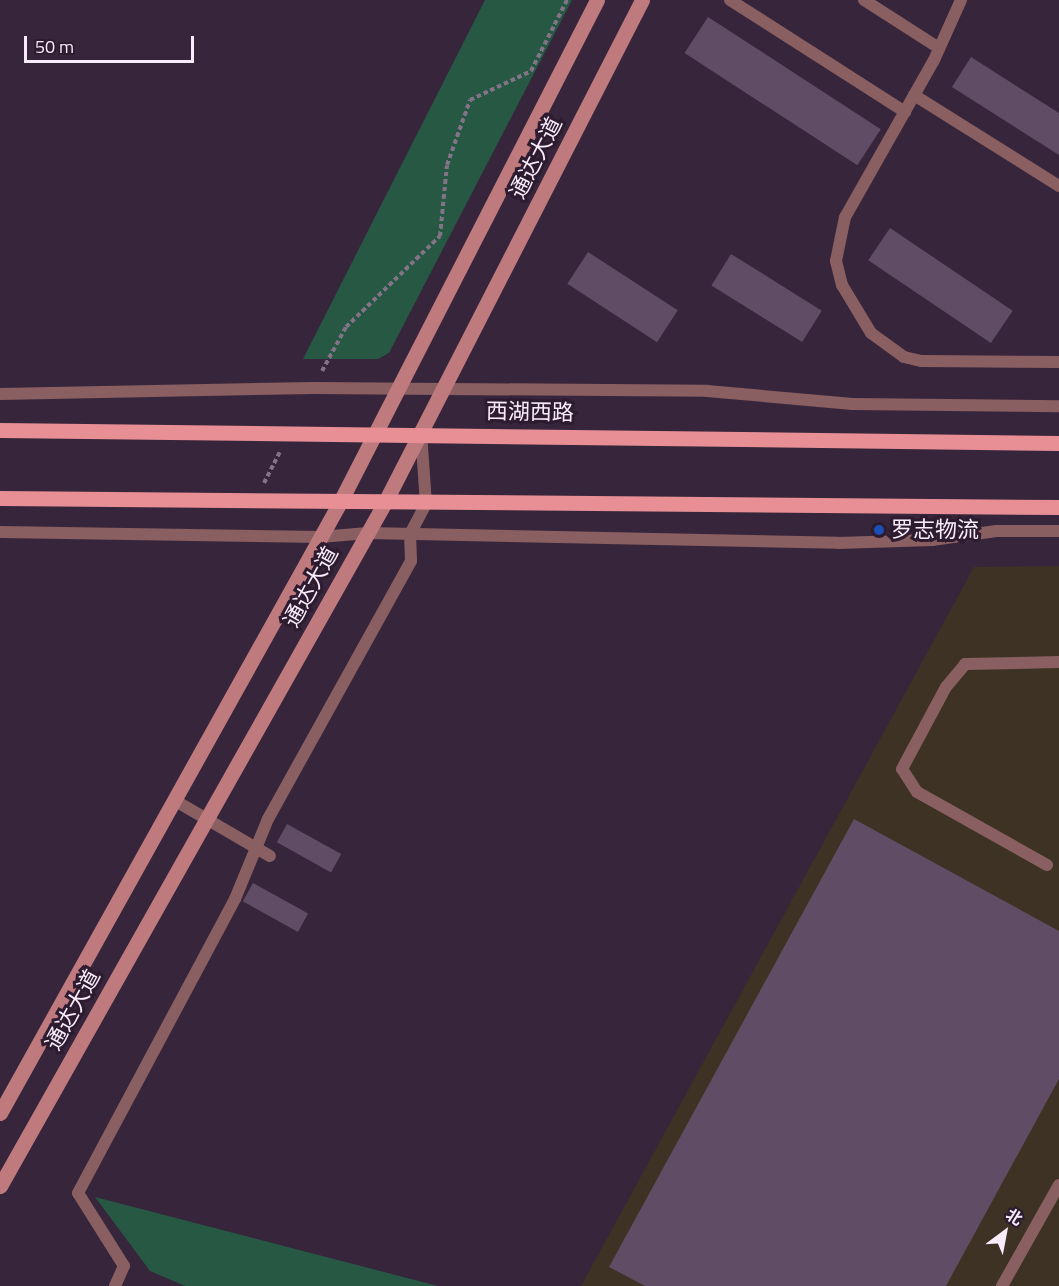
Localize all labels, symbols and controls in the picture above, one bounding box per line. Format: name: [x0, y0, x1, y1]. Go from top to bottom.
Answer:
scale bar: [27, 24, 196, 62]
text: 50 m: [35, 33, 74, 60]
street label: 通达大道: [504, 113, 568, 203]
street label: 西湖西路: [486, 398, 574, 426]
place label: 罗志物流: [891, 517, 979, 543]
marker: 罗志物流: [872, 523, 886, 537]
street label: 通达大道: [278, 542, 344, 632]
street label: 通达大道: [40, 965, 106, 1055]
north arrow: [975, 1202, 1035, 1262]
text: 北: [1001, 1202, 1028, 1231]

